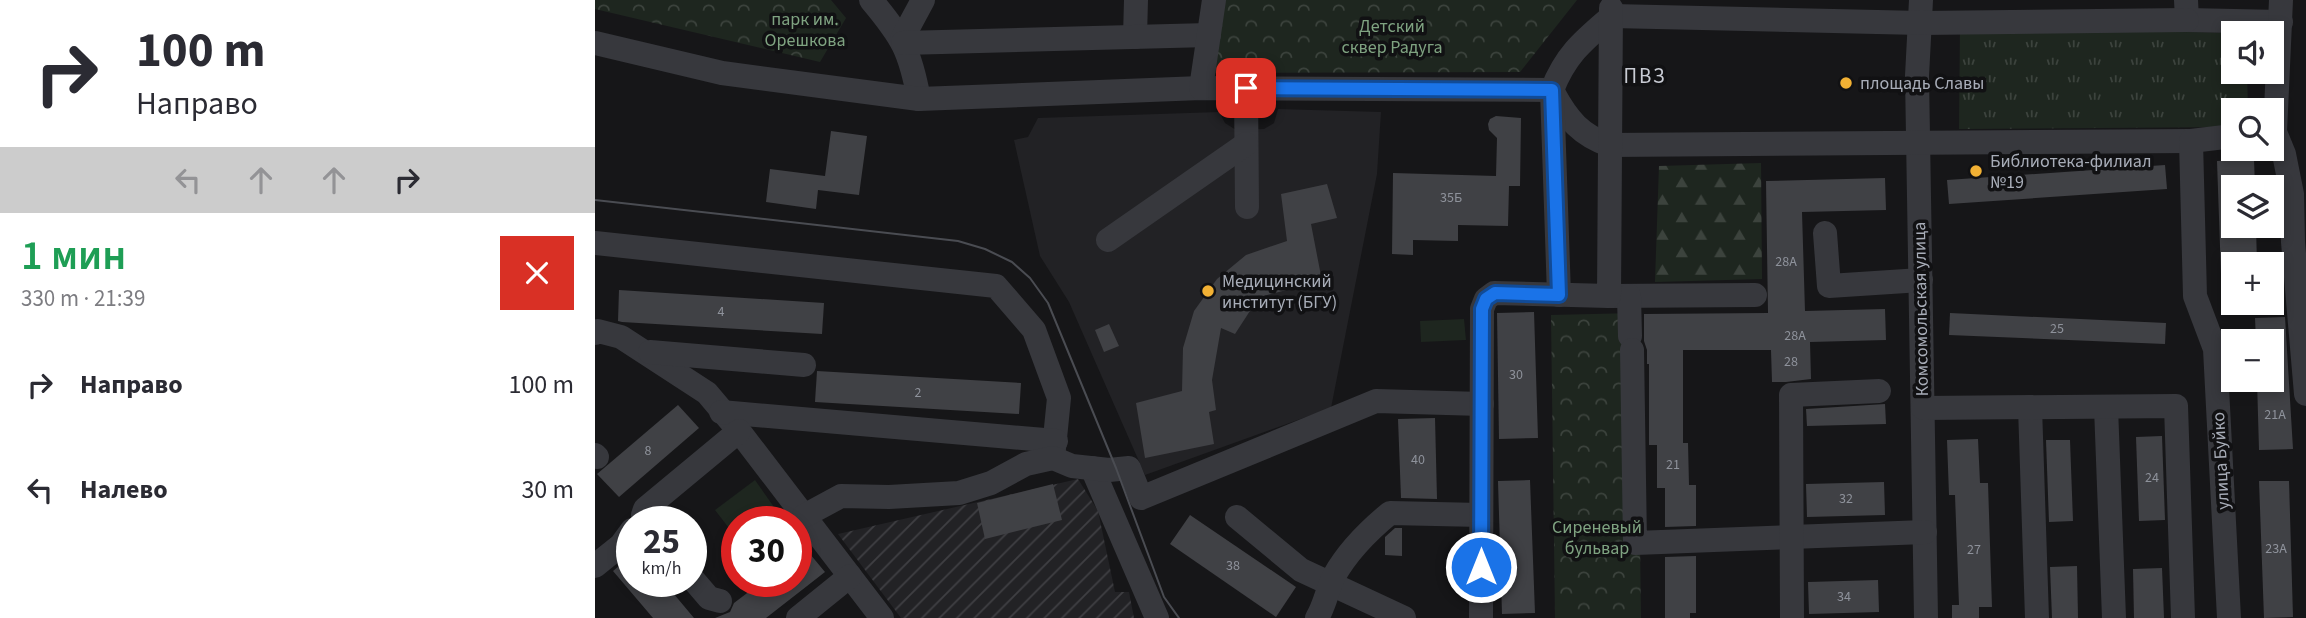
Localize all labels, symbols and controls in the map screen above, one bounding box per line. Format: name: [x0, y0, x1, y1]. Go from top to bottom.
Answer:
park label: парк им. Орешкова: [765, 7, 845, 53]
park label: Детский сквер Радуга: [1341, 14, 1443, 60]
text: 100 m: [136, 16, 265, 86]
map controls: [2221, 21, 2284, 392]
button: sound: [2221, 21, 2284, 84]
icon: right: [21, 28, 112, 119]
pin: [1216, 58, 1276, 118]
district label: ПВЗ: [1623, 61, 1667, 91]
icon: arrive: [1227, 69, 1265, 107]
place label: площадь Славы: [1860, 71, 1984, 96]
marker: площадь Славы: [1838, 75, 1854, 91]
text: Направо: [136, 81, 258, 127]
button: search: [2221, 98, 2284, 161]
place label: Библиотека-филиал №19: [1990, 149, 2152, 195]
icon: left: [169, 161, 207, 199]
icon: ahead: [242, 161, 280, 199]
icon: ahead: [315, 161, 353, 199]
icon: right: [388, 161, 426, 199]
marker: Библиотека-филиал №19: [1968, 163, 1984, 179]
button: layers: [2221, 175, 2284, 238]
house number: 35Б: [1440, 188, 1462, 208]
street label: Комсомольская улица: [1907, 221, 1935, 397]
text: 1 мин: [21, 226, 126, 286]
button: close: [500, 236, 574, 310]
house number: 28А: [1775, 252, 1797, 272]
button: +: [2221, 252, 2284, 315]
place label: Медицинский институт (БГУ): [1222, 269, 1337, 315]
text: 330 m · 21:39: [21, 282, 145, 315]
marker: Медицинский институт (БГУ): [1200, 283, 1216, 299]
house number: 4: [718, 302, 725, 322]
house number: 25: [2050, 319, 2064, 339]
house number: 28А: [1784, 326, 1806, 346]
button: −: [2221, 329, 2284, 392]
house number: 28: [1784, 352, 1798, 372]
house number: 30: [1509, 365, 1523, 385]
icon: right: [21, 366, 59, 404]
text: Направо: [80, 366, 183, 403]
text: 100 m: [508, 366, 574, 403]
house number: 2: [915, 383, 922, 403]
house number: 21А: [2264, 405, 2286, 425]
street label: улица Буйко: [2206, 411, 2236, 511]
house number: 8: [645, 441, 652, 461]
house number: 40: [1411, 450, 1425, 470]
house number: 21: [1666, 455, 1680, 475]
house number: 24: [2145, 468, 2159, 488]
icon: left: [21, 471, 59, 509]
text: Налево: [80, 471, 168, 508]
text: 30 m: [521, 471, 574, 508]
house number: 32: [1839, 489, 1853, 509]
speed limit sign: 30: [721, 506, 812, 597]
park label: Сиреневый бульвар: [1552, 515, 1642, 561]
text: 25: [643, 517, 680, 567]
position arrow: [1444, 530, 1518, 604]
house number: 23А: [2265, 539, 2287, 559]
house number: 27: [1967, 540, 1981, 560]
text: km/h: [642, 556, 681, 581]
house number: 38: [1226, 556, 1240, 576]
house number: 34: [1837, 587, 1851, 607]

